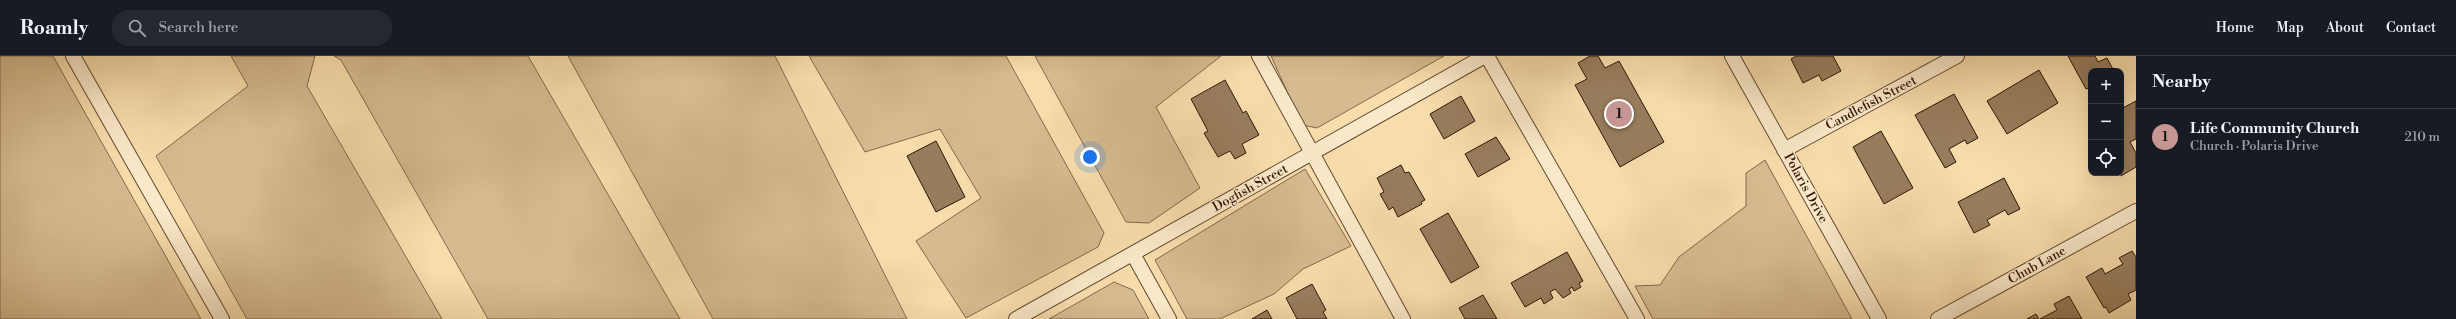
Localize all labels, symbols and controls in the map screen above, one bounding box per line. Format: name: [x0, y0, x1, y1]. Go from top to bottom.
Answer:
search box: [112, 10, 392, 46]
text: Roamly: [20, 16, 88, 40]
icon: search: [126, 17, 148, 39]
text: Search here: [158, 18, 238, 37]
text: Home: [2216, 19, 2254, 37]
text: Map: [2276, 19, 2304, 37]
text: About: [2326, 19, 2364, 37]
text: Contact: [2386, 19, 2436, 37]
map controls: [2088, 68, 2124, 176]
button: +: [2088, 68, 2124, 104]
text: Nearby: [2152, 71, 2211, 93]
street label: Candlefish Street: [1823, 72, 1919, 134]
pin: 1: [1606, 99, 1632, 129]
button: −: [2088, 104, 2124, 140]
text: Life Community Church: [2190, 119, 2359, 138]
text: 1: [2162, 129, 2168, 145]
text: 210 m: [2405, 129, 2440, 145]
text: Church · Polaris Drive: [2190, 138, 2319, 154]
button: locate: [2088, 140, 2124, 176]
your location: [1080, 147, 1100, 167]
street label: Polaris Drive: [1780, 150, 1832, 226]
street label: Dogfish Street: [1210, 161, 1291, 215]
street label: Chub Lane: [2005, 242, 2069, 287]

